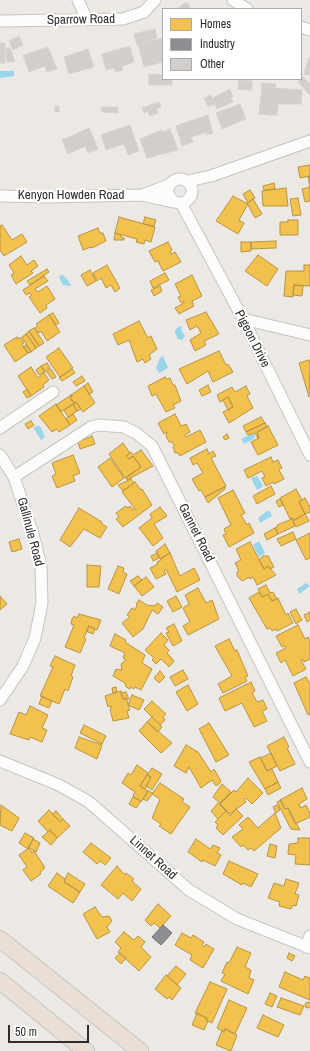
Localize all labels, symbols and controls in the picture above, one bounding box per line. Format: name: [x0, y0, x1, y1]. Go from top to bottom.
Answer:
legend: [162, 8, 302, 80]
street label: Sparrow Road: [47, 12, 115, 28]
text: Homes: [200, 16, 231, 32]
text: Industry: [200, 36, 235, 52]
text: Other: [200, 56, 225, 72]
street label: Kenyon Howden Road: [18, 188, 124, 204]
street label: Pigeon Drive: [231, 308, 273, 370]
street label: Gallinule Road: [13, 496, 47, 568]
street label: Gannet Road: [175, 501, 217, 565]
street label: Linnet Road: [126, 833, 180, 883]
scale bar: [10, 1017, 91, 1043]
text: 50 m: [15, 1024, 37, 1040]

